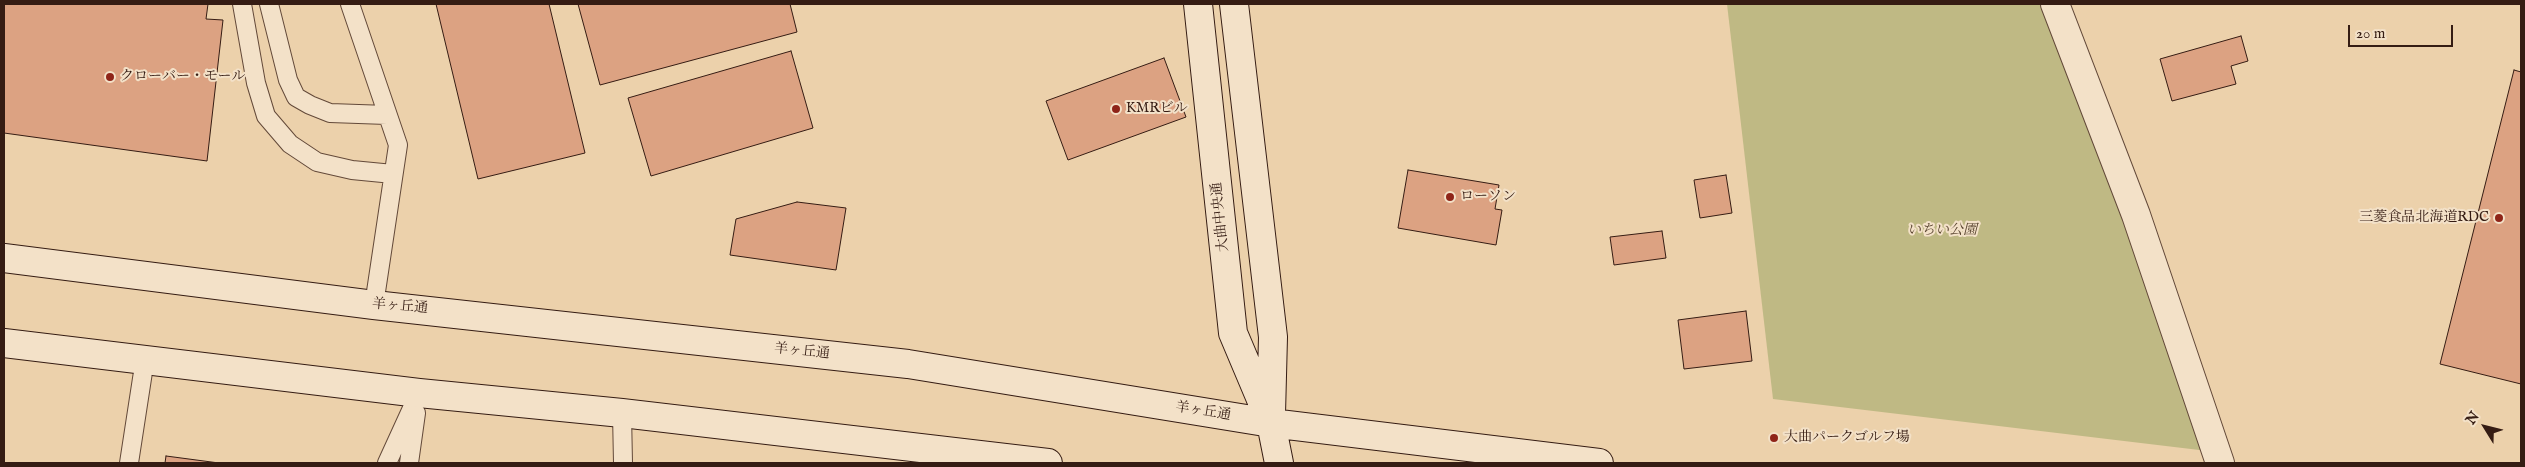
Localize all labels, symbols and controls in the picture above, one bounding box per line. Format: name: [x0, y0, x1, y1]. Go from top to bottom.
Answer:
scale bar: [2350, 15, 2455, 47]
text: 20 m: [2356, 24, 2385, 43]
place label: クローバー・モール: [120, 69, 245, 85]
marker: クローバー・モール: [104, 71, 116, 83]
place label: KMRビル: [1126, 101, 1188, 117]
marker: KMRビル: [1110, 103, 1122, 115]
street label: 大曲中央通: [1209, 181, 1233, 253]
place label: ローソン: [1460, 189, 1516, 205]
marker: ローソン: [1444, 191, 1456, 203]
place label: 三菱食品北海道RDC: [2359, 210, 2489, 226]
marker: 三菱食品北海道RDC: [2493, 212, 2505, 224]
park label: いちい公園: [1907, 223, 1977, 239]
street label: 羊ヶ丘通: [371, 296, 429, 318]
street label: 羊ヶ丘通: [773, 341, 831, 363]
street label: 羊ヶ丘通: [1174, 399, 1232, 425]
north arrow: [2460, 402, 2510, 452]
text: N: [2462, 408, 2484, 428]
place label: 大曲パークゴルフ場: [1784, 430, 1910, 446]
marker: 大曲パークゴルフ場: [1768, 432, 1780, 444]

